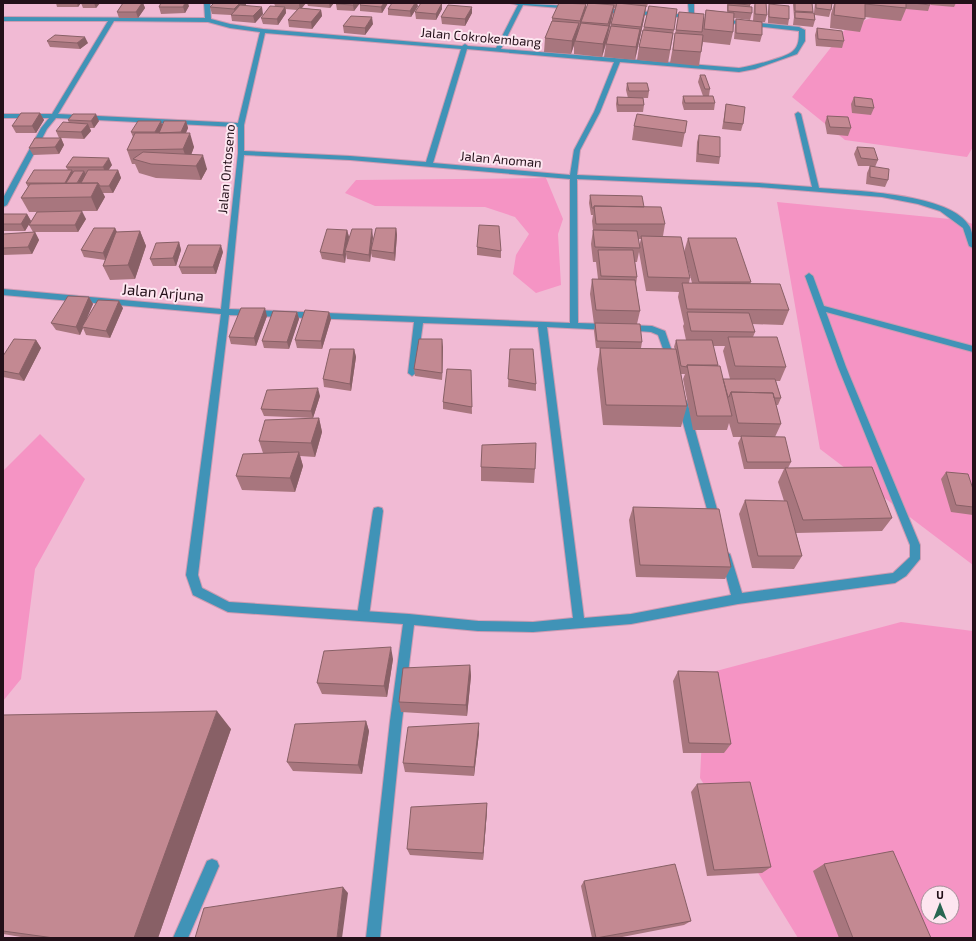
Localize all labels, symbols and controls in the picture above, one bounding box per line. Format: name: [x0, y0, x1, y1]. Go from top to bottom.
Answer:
street label: Jalan Cokrokembang: [420, 24, 542, 50]
street label: Jalan Ontoseno: [214, 123, 238, 215]
street label: Jalan Anoman: [460, 147, 542, 171]
street label: Jalan Arjuna: [121, 279, 205, 306]
north arrow: [920, 885, 960, 925]
text: U: [936, 888, 944, 901]

